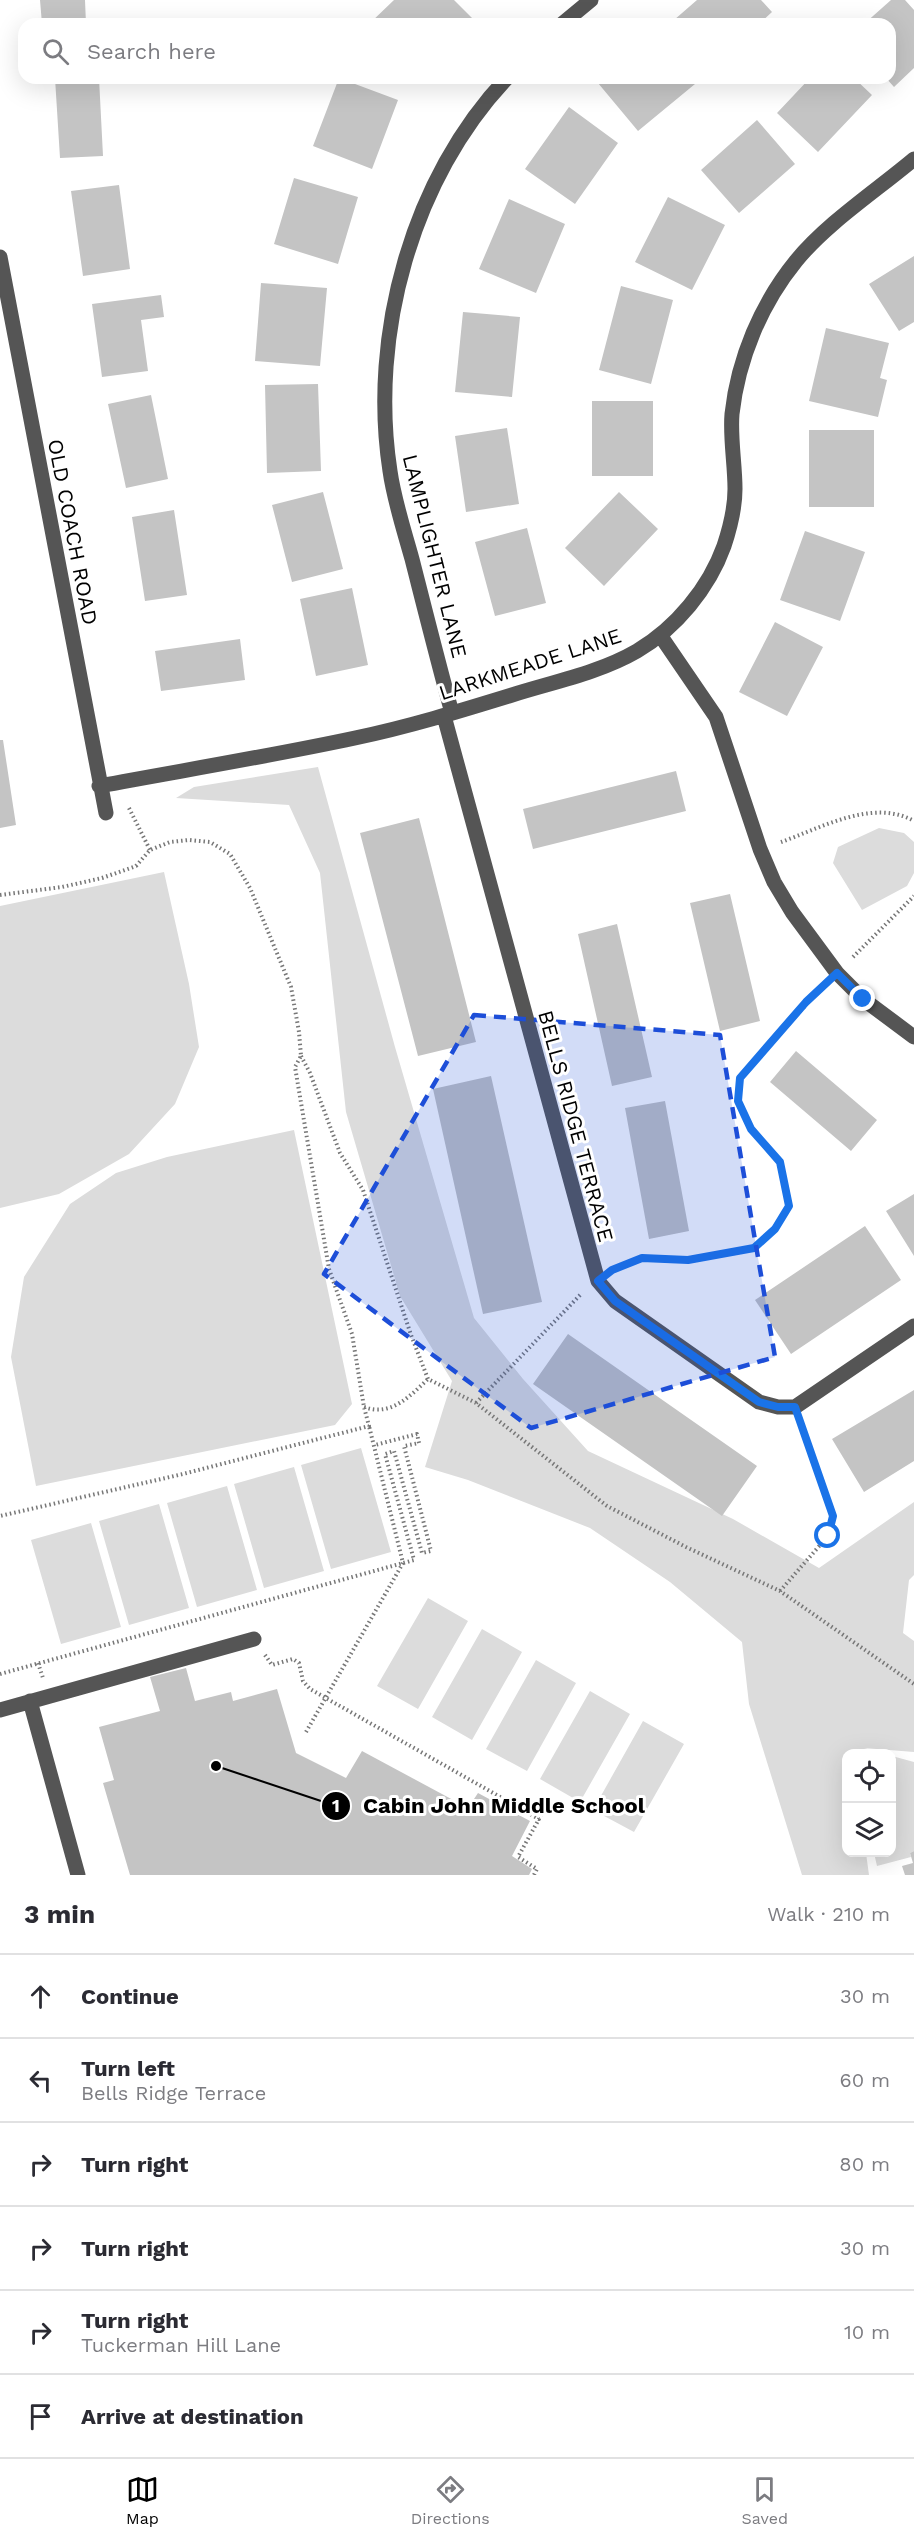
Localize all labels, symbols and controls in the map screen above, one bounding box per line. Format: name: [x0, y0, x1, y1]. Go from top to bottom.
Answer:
search box: [18, 18, 896, 84]
icon: search: [39, 35, 72, 68]
text: Search here: [87, 39, 216, 64]
street label: OLD COACH ROAD: [43, 437, 103, 627]
street label: LAMPLIGHTER LANE: [398, 452, 472, 660]
street label: LARKMEADE LANE: [436, 623, 624, 705]
route end: [849, 985, 875, 1011]
street label: BELLS RIDGE TERRACE: [533, 1008, 619, 1244]
route start: [814, 1522, 840, 1548]
map controls: [842, 1749, 896, 1857]
button: locate: [842, 1749, 896, 1803]
callout: Cabin John Middle School: [321, 1786, 657, 1826]
text: Cabin John Middle School: [363, 1793, 646, 1818]
text: 1: [332, 1795, 340, 1816]
button: layers: [842, 1803, 896, 1857]
text: 3 min: [24, 1899, 95, 1929]
text: Walk · 210 m: [767, 1902, 890, 1926]
icon: ahead: [24, 1980, 57, 2013]
text: Continue: [81, 1984, 179, 2009]
text: 30 m: [840, 1984, 890, 2008]
text: Turn left: [81, 2056, 175, 2081]
icon: left: [24, 2064, 57, 2097]
text: 60 m: [840, 2068, 890, 2092]
text: Bells Ridge Terrace: [81, 2081, 266, 2105]
icon: right: [24, 2148, 57, 2181]
text: Turn right: [81, 2152, 188, 2177]
text: 80 m: [839, 2152, 890, 2176]
icon: right: [24, 2232, 57, 2265]
text: Turn right: [81, 2236, 188, 2261]
text: 30 m: [840, 2236, 890, 2260]
text: Turn right: [81, 2308, 188, 2333]
icon: right: [24, 2316, 57, 2349]
text: 10 m: [844, 2320, 890, 2344]
text: Tuckerman Hill Lane: [81, 2333, 281, 2357]
icon: arrive: [24, 2400, 57, 2433]
text: Arrive at destination: [81, 2404, 304, 2429]
tab: Map: [126, 2473, 159, 2528]
tab: Directions: [411, 2473, 490, 2528]
tab: Saved: [742, 2473, 788, 2528]

